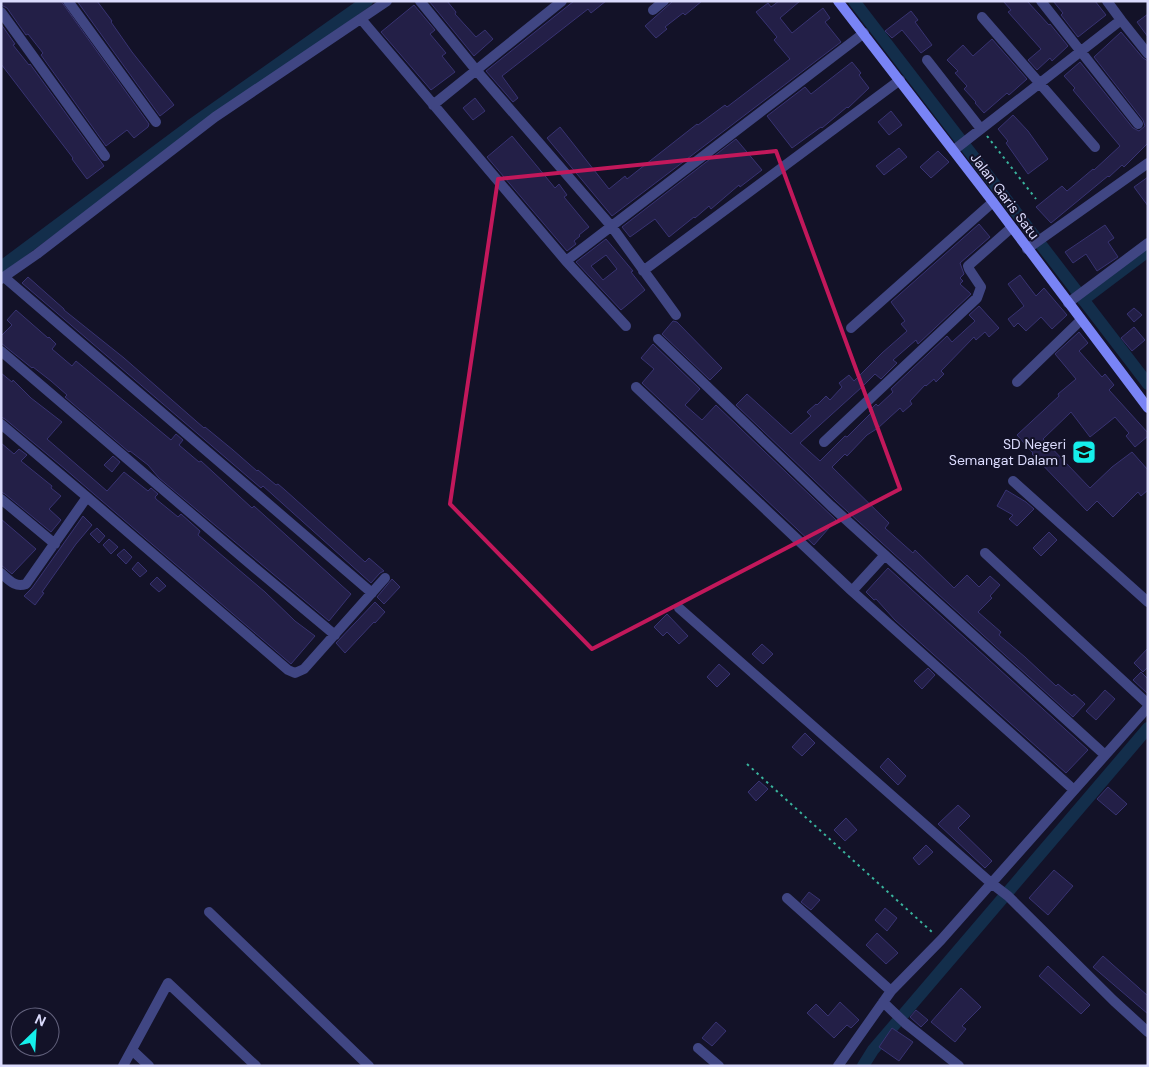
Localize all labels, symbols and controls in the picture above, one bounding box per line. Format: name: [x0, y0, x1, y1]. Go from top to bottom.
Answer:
street label: Jalan Garis Satu: [967, 149, 1043, 243]
place label: SD Negeri Semangat Dalam 1: [949, 435, 1066, 469]
school or university icon: SD Negeri Semangat Dalam 1: [1071, 439, 1097, 465]
north arrow: [10, 1007, 60, 1057]
text: N: [32, 1010, 49, 1031]

